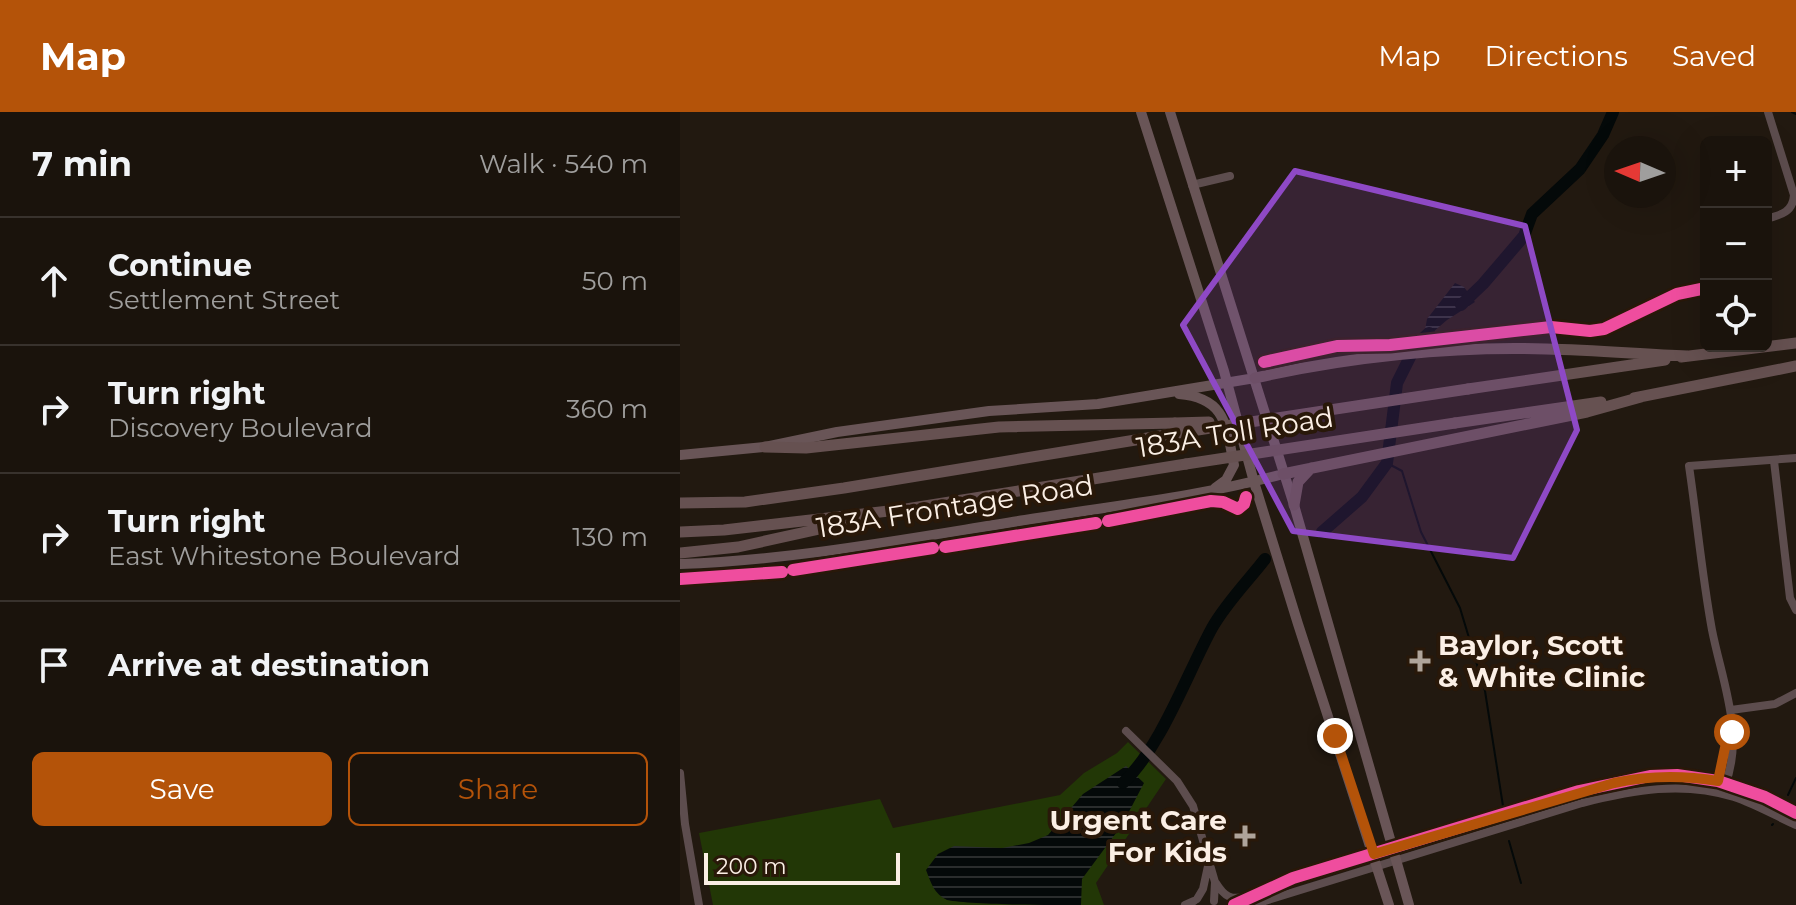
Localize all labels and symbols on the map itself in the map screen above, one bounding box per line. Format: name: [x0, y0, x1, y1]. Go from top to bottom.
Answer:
north arrow: [1604, 136, 1676, 208]
street label: 183A Toll Road: [1134, 400, 1336, 464]
street label: 183A Frontage Road: [814, 467, 1096, 545]
place label: Baylor, Scott & White Clinic: [1438, 628, 1646, 694]
marker: Baylor, Scott & White Clinic: [1409, 650, 1431, 672]
route start: [1714, 714, 1750, 750]
route end: [1317, 718, 1353, 754]
place label: Urgent Care For Kids: [1049, 803, 1227, 869]
marker: Urgent Care For Kids: [1234, 825, 1256, 847]
scale bar: [704, 849, 900, 885]

